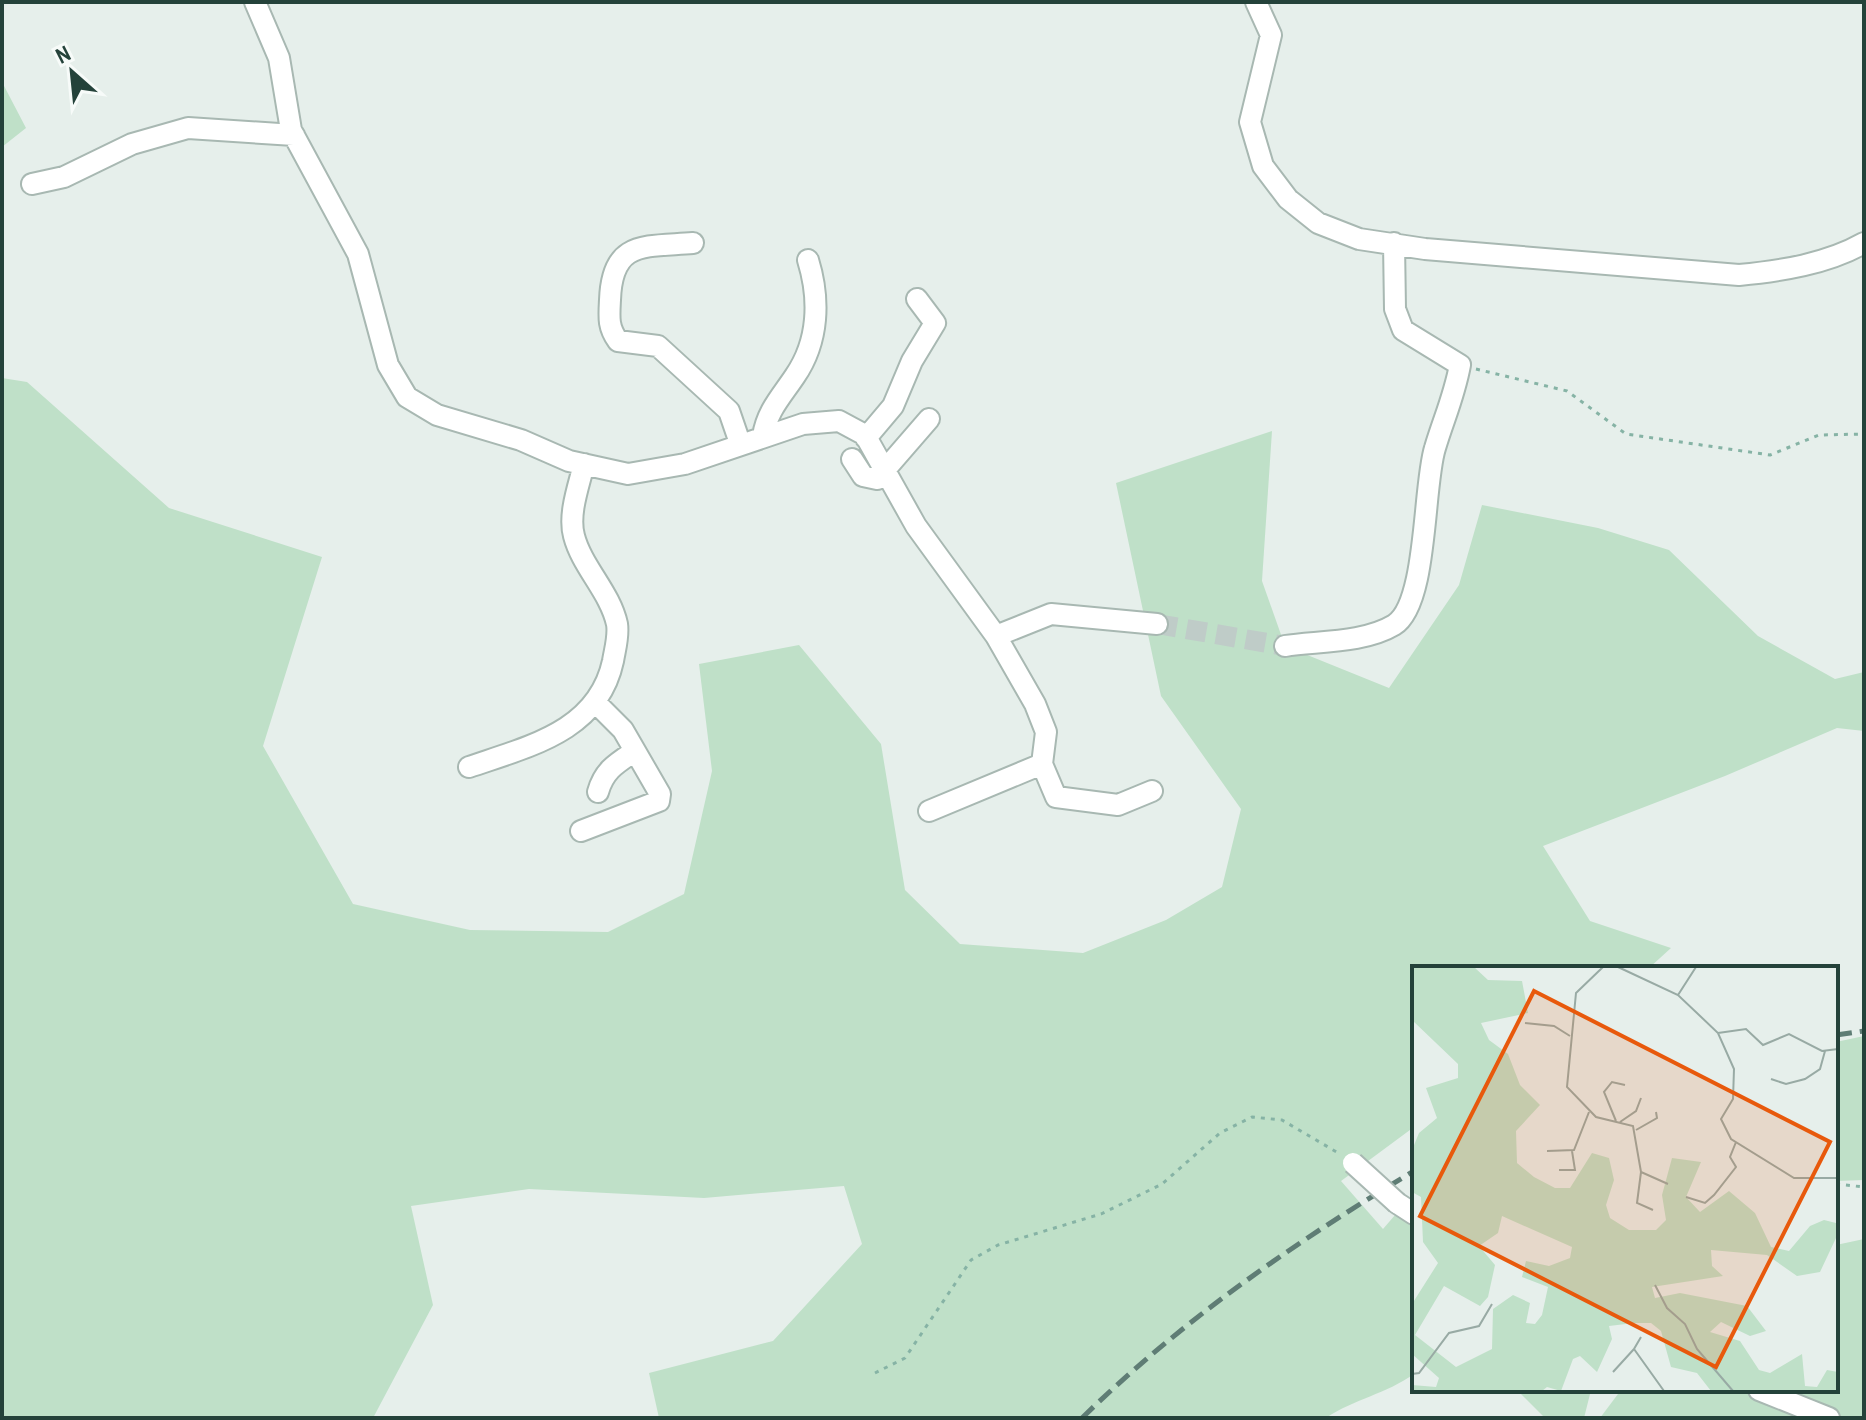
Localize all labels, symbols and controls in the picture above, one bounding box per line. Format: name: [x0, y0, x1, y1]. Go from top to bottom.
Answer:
north arrow: [32, 32, 112, 112]
text: N: [50, 38, 76, 71]
inset map: [1412, 966, 1838, 1392]

